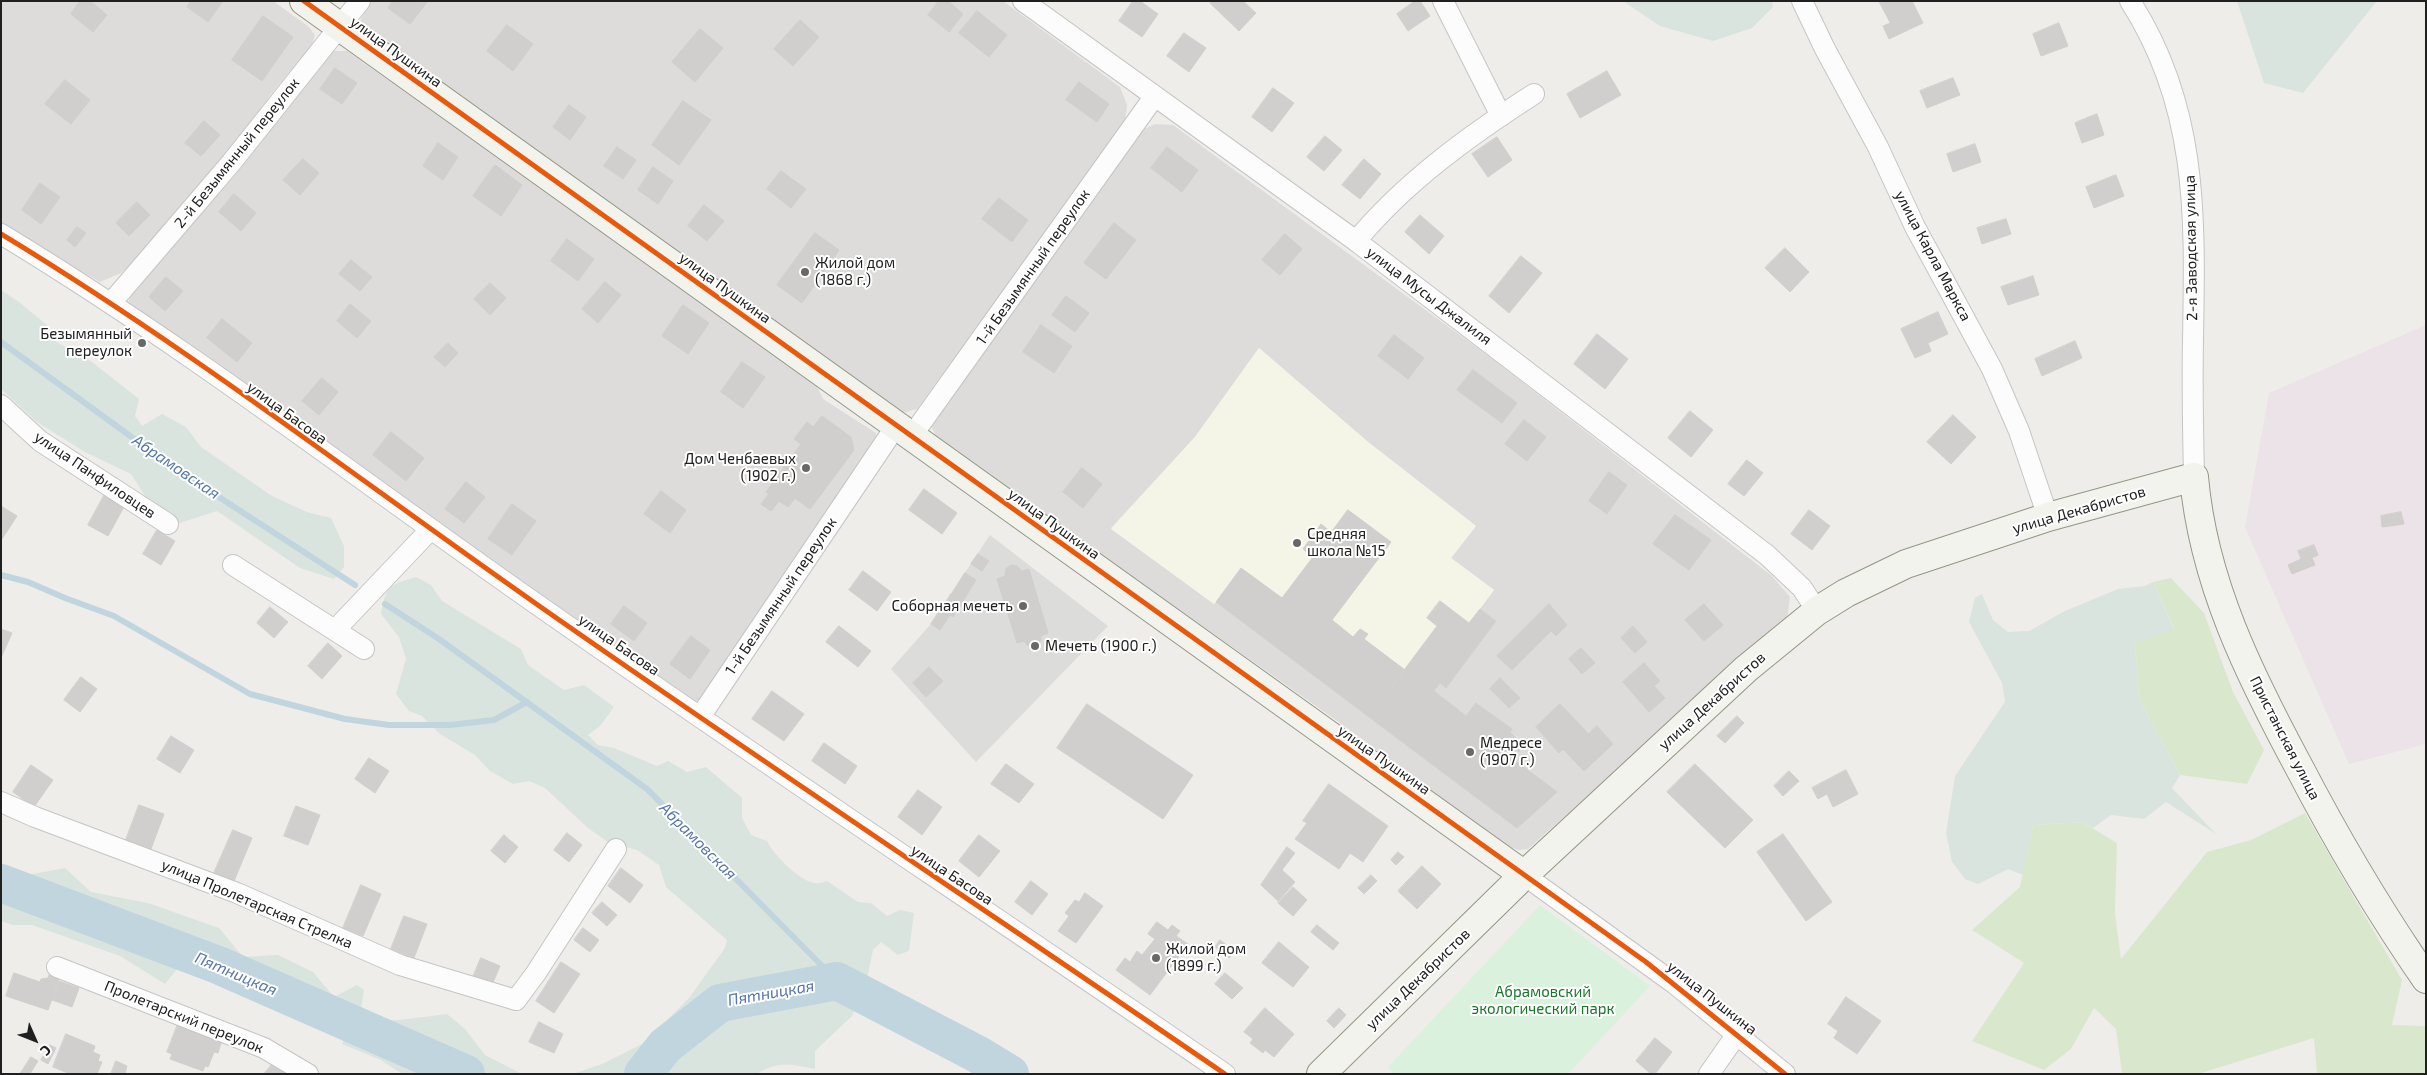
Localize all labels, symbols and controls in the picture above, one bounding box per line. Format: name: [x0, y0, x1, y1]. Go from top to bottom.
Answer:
street label: улица Пушкина: [347, 13, 445, 91]
street label: 2-й Безымянный переулок: [171, 74, 303, 232]
street label: 2-я Заводская улица: [2181, 175, 2201, 321]
street label: 1-й Безымянный переулок: [972, 186, 1094, 348]
street label: улица Карла Маркса: [1891, 188, 1975, 324]
street label: улица Мусы Джалиля: [1363, 243, 1495, 349]
street label: улица Пушкина: [676, 249, 774, 327]
place label: Жилой дом (1868 г.): [815, 254, 895, 289]
marker: Жилой дом (1868 г.): [799, 266, 811, 278]
place label: Безымянный переулок: [40, 325, 132, 360]
marker: Безымянный переулок: [136, 337, 148, 349]
street label: улица Басова: [243, 378, 331, 448]
street label: улица Панфиловцев: [31, 428, 159, 522]
water label: Абрамовская: [129, 431, 223, 503]
place label: Дом Ченбаевых (1902 г.): [684, 450, 796, 485]
marker: Дом Ченбаевых (1902 г.): [800, 462, 812, 474]
street label: улица Декабристов: [2010, 482, 2148, 538]
street label: улица Пушкина: [1005, 485, 1103, 563]
street label: 1-й Безымянный переулок: [722, 514, 840, 678]
place label: Средняя школа №15: [1307, 525, 1386, 560]
marker: Средняя школа №15: [1291, 537, 1303, 549]
place label: Соборная мечеть: [891, 597, 1013, 615]
marker: Соборная мечеть: [1017, 600, 1029, 612]
street label: улица Басова: [575, 610, 663, 680]
place label: Мечеть (1900 г.): [1045, 637, 1157, 655]
marker: Мечеть (1900 г.): [1029, 640, 1041, 652]
street label: улица Декабристов: [1655, 648, 1769, 754]
street label: Пристанская улица: [2246, 673, 2324, 803]
street label: улица Пушкина: [1334, 721, 1434, 799]
place label: Медресе (1907 г.): [1480, 734, 1542, 769]
marker: Медресе (1907 г.): [1464, 746, 1476, 758]
water label: Абрамовская: [655, 798, 741, 884]
street label: улица Басова: [908, 841, 996, 909]
street label: улица Пролетарская Стрелка: [159, 856, 355, 952]
street label: улица Декабристов: [1362, 925, 1474, 1033]
place label: Жилой дом (1899 г.): [1166, 940, 1246, 975]
water label: Пятницкая: [192, 948, 280, 1000]
marker: Жилой дом (1899 г.): [1150, 952, 1162, 964]
street label: улица Пушкина: [1663, 957, 1761, 1039]
water label: Пятницкая: [726, 976, 816, 1010]
street label: Пролетарский переулок: [102, 977, 266, 1057]
park label: Абрамовский экологический парк: [1472, 983, 1614, 1018]
north arrow: [10, 1015, 60, 1065]
text: С: [37, 1042, 55, 1060]

